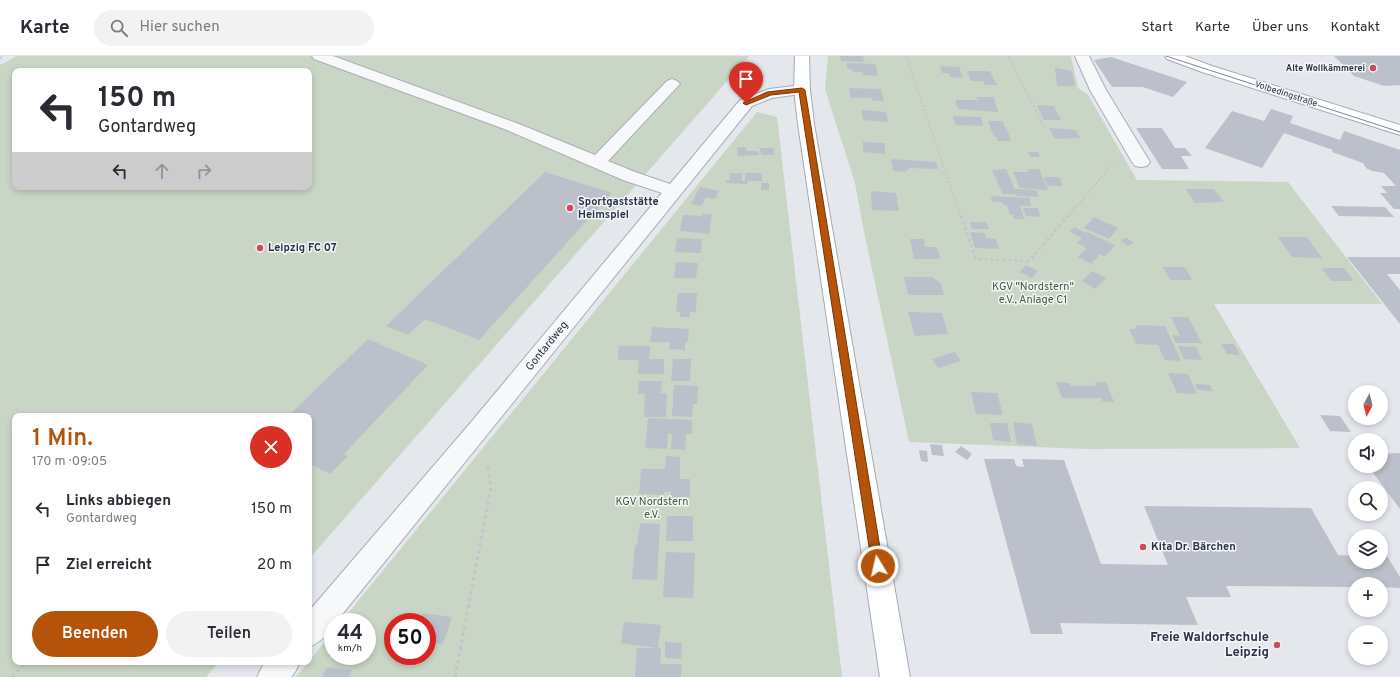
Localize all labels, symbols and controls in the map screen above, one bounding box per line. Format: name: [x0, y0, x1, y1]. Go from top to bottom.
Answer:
search box: [94, 10, 374, 46]
text: Karte: [20, 16, 70, 40]
icon: search: [108, 17, 130, 39]
text: Hier suchen: [140, 18, 220, 37]
text: Start: [1141, 19, 1173, 36]
text: Karte: [1195, 19, 1230, 36]
text: Über uns: [1252, 19, 1309, 36]
text: Kontakt: [1331, 19, 1380, 36]
pin: [729, 62, 763, 103]
place label: Alte Wollkämmerei: [1286, 63, 1365, 74]
marker: Alte Wollkämmerei: [1368, 63, 1378, 73]
icon: arrive: [735, 68, 757, 90]
street label: Volbedingstraße: [1253, 79, 1319, 109]
text: 150 m: [98, 81, 176, 117]
icon: left: [32, 84, 84, 136]
text: Gontardweg: [98, 116, 196, 139]
icon: left: [109, 160, 131, 182]
icon: ahead: [151, 160, 173, 182]
icon: right: [193, 160, 215, 182]
place label: Sportgaststätte Heimspiel: [578, 195, 659, 222]
marker: Sportgaststätte Heimspiel: [565, 203, 575, 213]
place label: Leipzig FC 07: [268, 241, 337, 255]
marker: Leipzig FC 07: [255, 243, 265, 253]
park label: KGV "Nordstern" e.V., Anlage C1: [992, 280, 1074, 307]
street label: Gontardweg: [523, 318, 571, 374]
north arrow: [1348, 385, 1388, 425]
map controls: [1348, 385, 1388, 665]
text: 1 Min.: [32, 424, 93, 454]
button: close: [250, 426, 292, 468]
button: sound: [1348, 433, 1388, 473]
text: 170 m · 09:05: [32, 454, 107, 470]
button: search: [1348, 481, 1388, 521]
text: Links abbiegen: [66, 492, 171, 511]
park label: KGV Nordstern e.V.: [616, 495, 688, 522]
icon: left: [32, 498, 54, 520]
text: 150 m: [251, 500, 292, 519]
text: Gontardweg: [66, 511, 137, 527]
button: layers: [1348, 529, 1388, 569]
place label: Kita Dr. Bärchen: [1151, 540, 1236, 554]
marker: Kita Dr. Bärchen: [1138, 542, 1148, 552]
position arrow: [857, 545, 899, 587]
icon: arrive: [32, 554, 54, 576]
text: Ziel erreicht: [66, 556, 152, 575]
text: 20 m: [257, 556, 292, 575]
button: +: [1348, 577, 1388, 617]
button: Beenden: [32, 611, 158, 657]
button: Teilen: [166, 611, 292, 657]
speed limit sign: 50: [384, 613, 436, 665]
text: 44: [337, 621, 363, 647]
button: −: [1348, 625, 1388, 665]
place label: Freie Waldorfschule Leipzig: [1150, 630, 1269, 661]
marker: Freie Waldorfschule Leipzig: [1272, 640, 1282, 650]
text: km/h: [338, 642, 362, 655]

